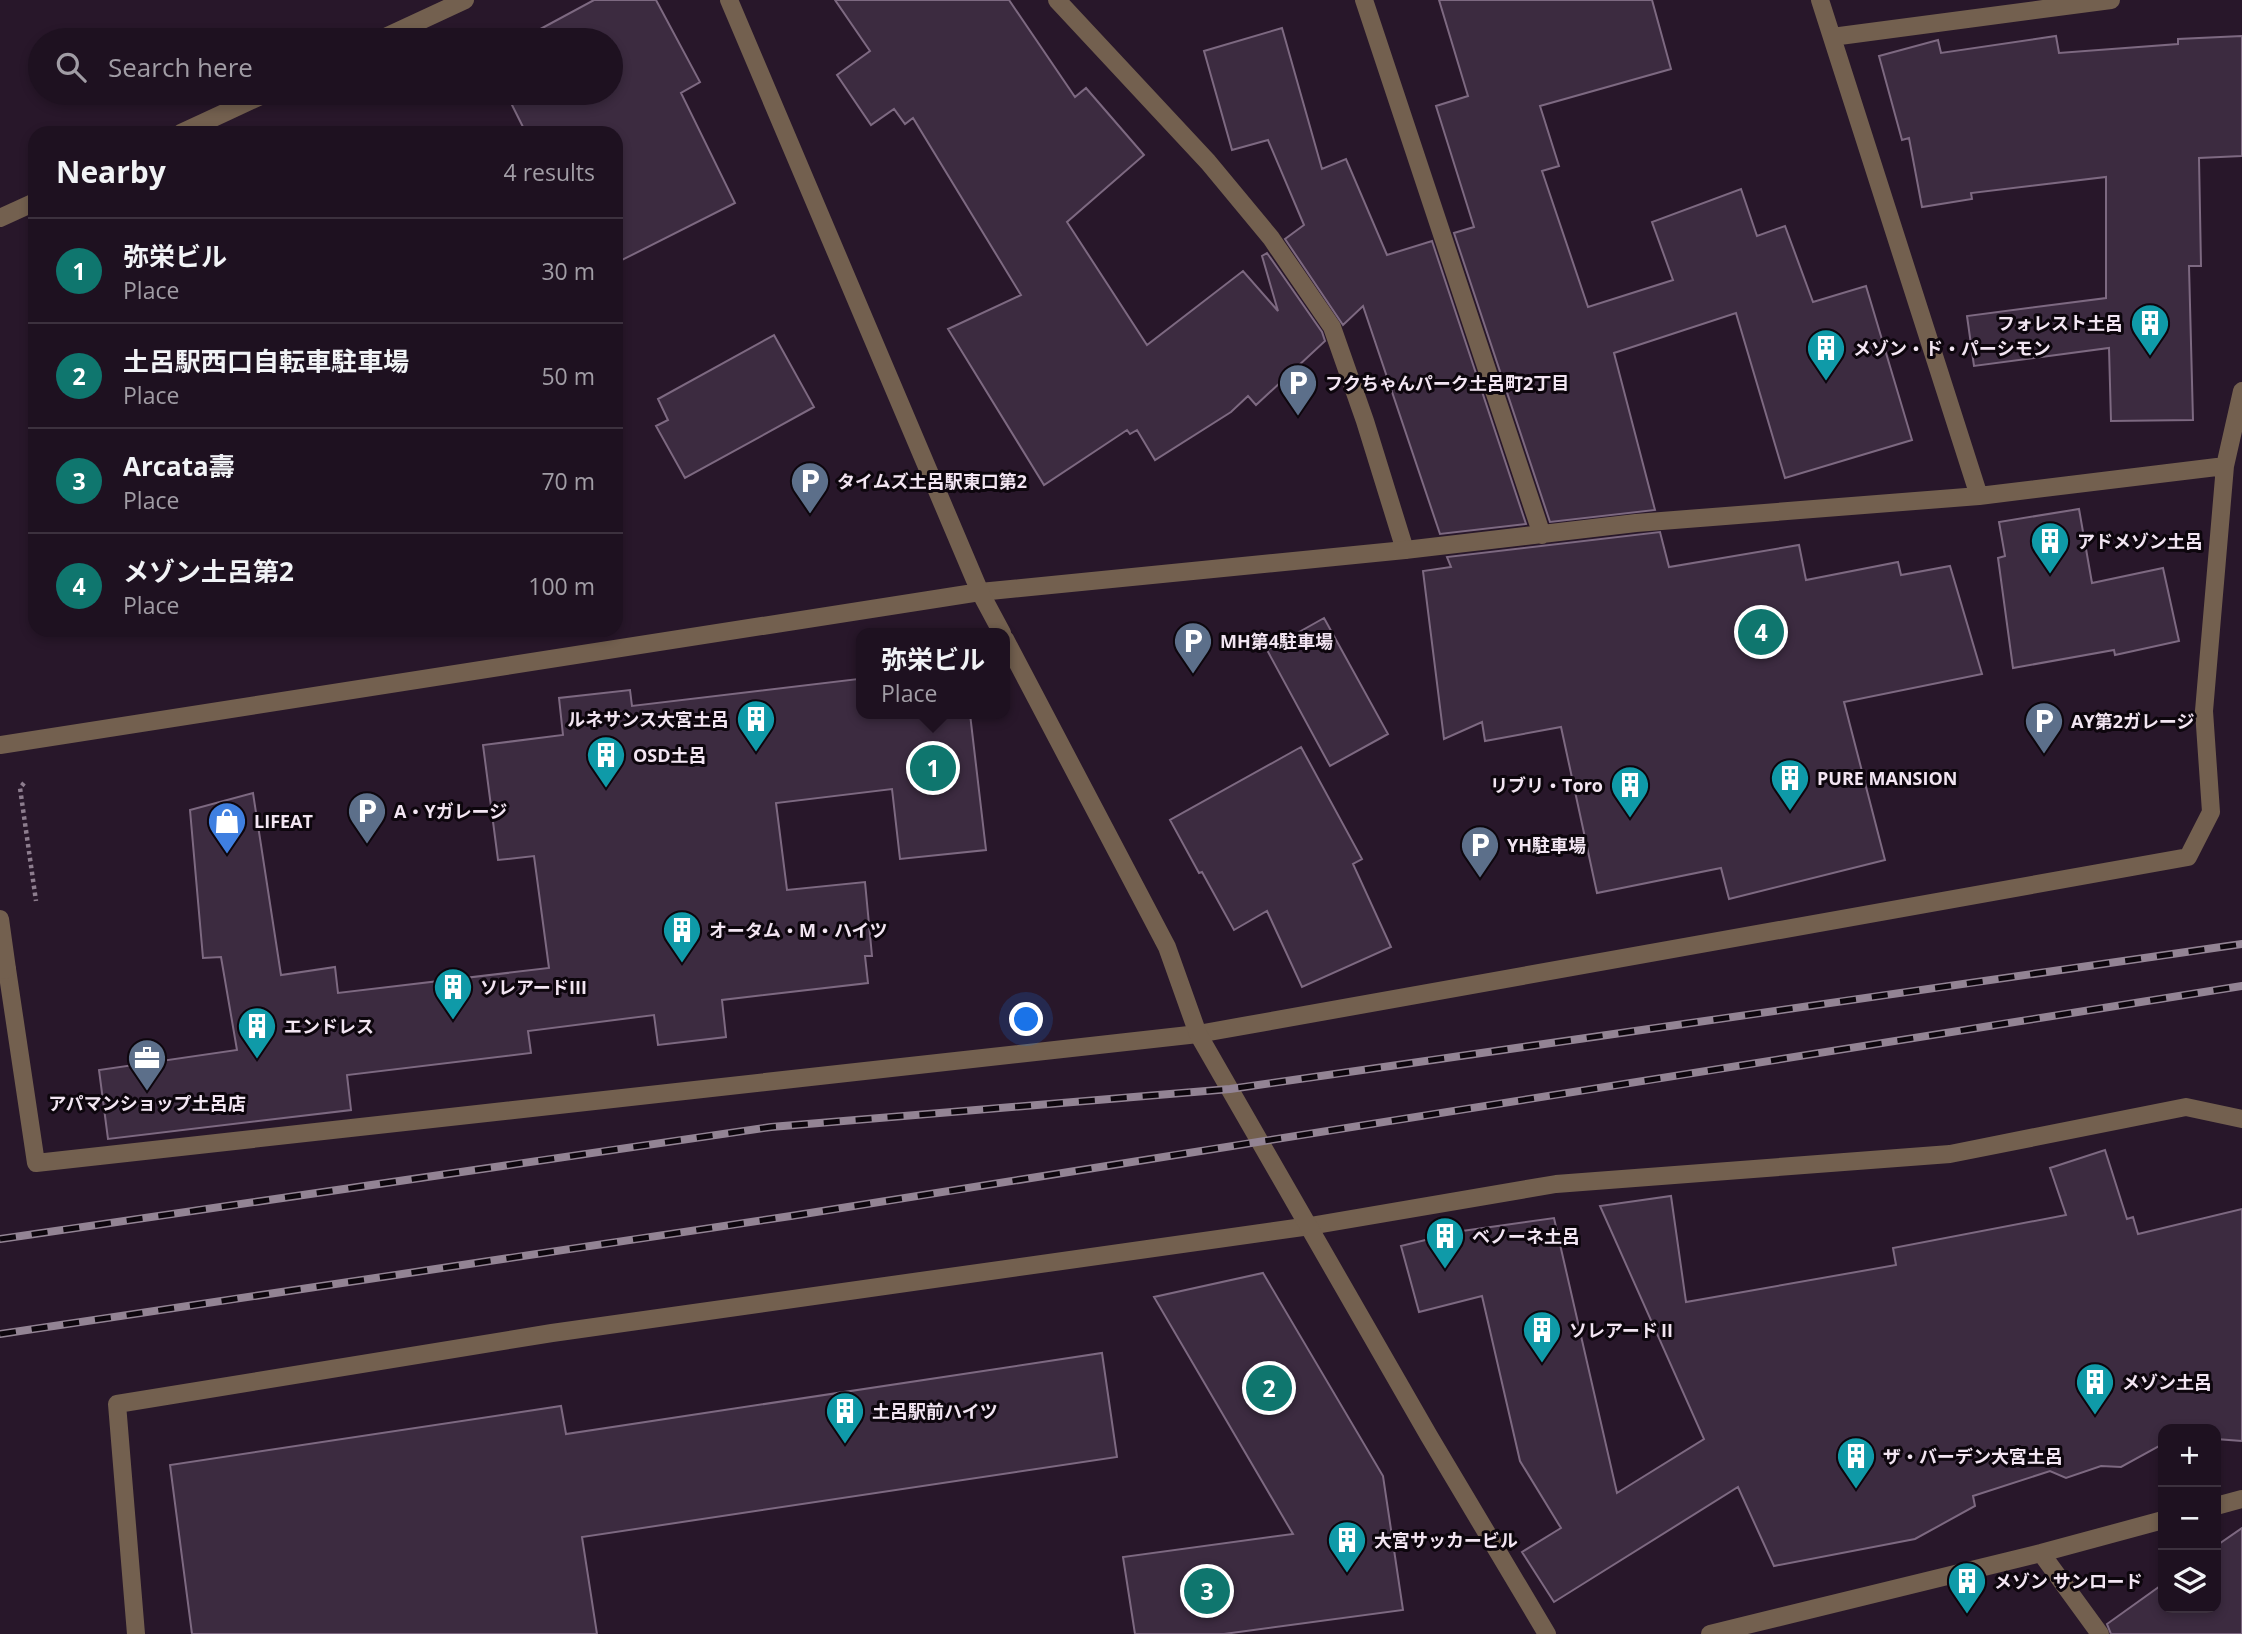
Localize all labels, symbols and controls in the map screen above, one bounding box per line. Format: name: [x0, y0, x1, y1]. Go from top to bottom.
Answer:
search box: [28, 28, 623, 105]
icon: search: [52, 48, 90, 86]
text: Search here: [108, 49, 253, 85]
text: Nearby: [56, 151, 166, 192]
text: 4 results: [504, 156, 595, 188]
text: 弥栄ビル: [123, 238, 227, 274]
text: 1: [72, 255, 86, 287]
text: 30 m: [541, 255, 595, 287]
text: Place: [123, 274, 179, 306]
building icon: フォレスト土呂: [2129, 302, 2171, 357]
place label: フォレスト土呂: [1997, 311, 2123, 335]
building icon: メゾン・ド・パーシモン: [1805, 327, 1847, 382]
place label: メゾン・ド・パーシモン: [1853, 336, 2051, 360]
text: 土呂駅西口自転車駐車場: [123, 343, 409, 379]
text: 2: [72, 360, 86, 392]
text: 50 m: [541, 360, 595, 392]
parking icon: フクちゃんパーク土呂町2丁目: [1277, 362, 1319, 417]
place label: フクちゃんパーク土呂町2丁目: [1325, 371, 1569, 395]
text: Place: [123, 379, 179, 411]
text: Arcata壽: [123, 448, 235, 484]
parking icon: タイムズ土呂駅東口第2: [789, 460, 831, 515]
text: 3: [72, 465, 86, 497]
text: 70 m: [541, 465, 595, 497]
place label: タイムズ土呂駅東口第2: [837, 469, 1027, 493]
text: Place: [123, 484, 179, 516]
building icon: アドメゾン土呂: [2029, 520, 2071, 575]
place label: アドメゾン土呂: [2077, 529, 2203, 553]
text: メゾン土呂第2: [123, 553, 294, 589]
text: 4: [72, 570, 86, 602]
text: 100 m: [528, 570, 595, 602]
text: Place: [123, 589, 179, 621]
pin: 4: [1738, 606, 1784, 658]
parking icon: MH第4駐車場: [1172, 620, 1214, 675]
popup: [856, 628, 1010, 719]
place label: MH第4駐車場: [1220, 629, 1333, 653]
text: 弥栄ビル: [881, 641, 985, 677]
text: Place: [881, 677, 937, 709]
building icon: ルネサンス大宮土呂: [735, 698, 777, 753]
parking icon: AY第2ガレージ: [2023, 700, 2065, 755]
place label: ルネサンス大宮土呂: [567, 707, 729, 731]
place label: AY第2ガレージ: [2071, 709, 2195, 733]
building icon: OSD土呂: [585, 734, 627, 789]
pin: 1: [910, 742, 956, 794]
place label: OSD土呂: [633, 743, 707, 767]
building icon: PURE MANSION: [1769, 757, 1811, 812]
building icon: リブリ・Toro: [1609, 764, 1651, 819]
place label: PURE MANSION: [1817, 766, 1957, 790]
place label: リブリ・Toro: [1490, 773, 1603, 797]
parking icon: A・Yガレージ: [346, 790, 388, 845]
place label: A・Yガレージ: [394, 799, 507, 823]
shop icon: LIFEAT: [206, 800, 248, 855]
place label: LIFEAT: [254, 809, 314, 833]
parking icon: YH駐車場: [1459, 824, 1501, 879]
place label: YH駐車場: [1507, 833, 1586, 857]
building icon: オータム・M・ハイツ: [661, 909, 703, 964]
place label: オータム・M・ハイツ: [709, 918, 888, 942]
building icon: ソレアードⅢ: [432, 966, 474, 1021]
place label: ソレアードⅢ: [480, 975, 587, 999]
your location: [1009, 1002, 1043, 1036]
building icon: エンドレス: [236, 1005, 278, 1060]
place label: エンドレス: [284, 1014, 374, 1038]
office icon: アパマンショップ土呂店: [126, 1037, 168, 1092]
place label: アパマンショップ土呂店: [48, 1091, 246, 1115]
building icon: ベノーネ土呂: [1424, 1215, 1466, 1270]
place label: ベノーネ土呂: [1472, 1224, 1580, 1248]
building icon: ソレアードⅡ: [1521, 1309, 1563, 1364]
place label: ソレアードⅡ: [1569, 1318, 1676, 1342]
building icon: メゾン土呂: [2074, 1361, 2116, 1416]
pin: 2: [1246, 1362, 1292, 1414]
place label: メゾン土呂: [2122, 1370, 2212, 1394]
building icon: 土呂駅前ハイツ: [824, 1390, 866, 1445]
place label: 土呂駅前ハイツ: [872, 1399, 998, 1423]
map controls: [2158, 1424, 2221, 1613]
button: +: [2158, 1424, 2221, 1487]
building icon: ザ・バーデン大宮土呂: [1835, 1435, 1877, 1490]
place label: ザ・バーデン大宮土呂: [1883, 1444, 2063, 1468]
button: −: [2158, 1487, 2221, 1550]
building icon: 大宮サッカービル: [1326, 1519, 1368, 1574]
place label: 大宮サッカービル: [1374, 1528, 1518, 1552]
button: layers: [2158, 1550, 2221, 1613]
building icon: メゾン サンロード: [1946, 1560, 1988, 1615]
pin: 3: [1184, 1565, 1230, 1617]
place label: メゾン サンロード: [1994, 1569, 2143, 1593]

